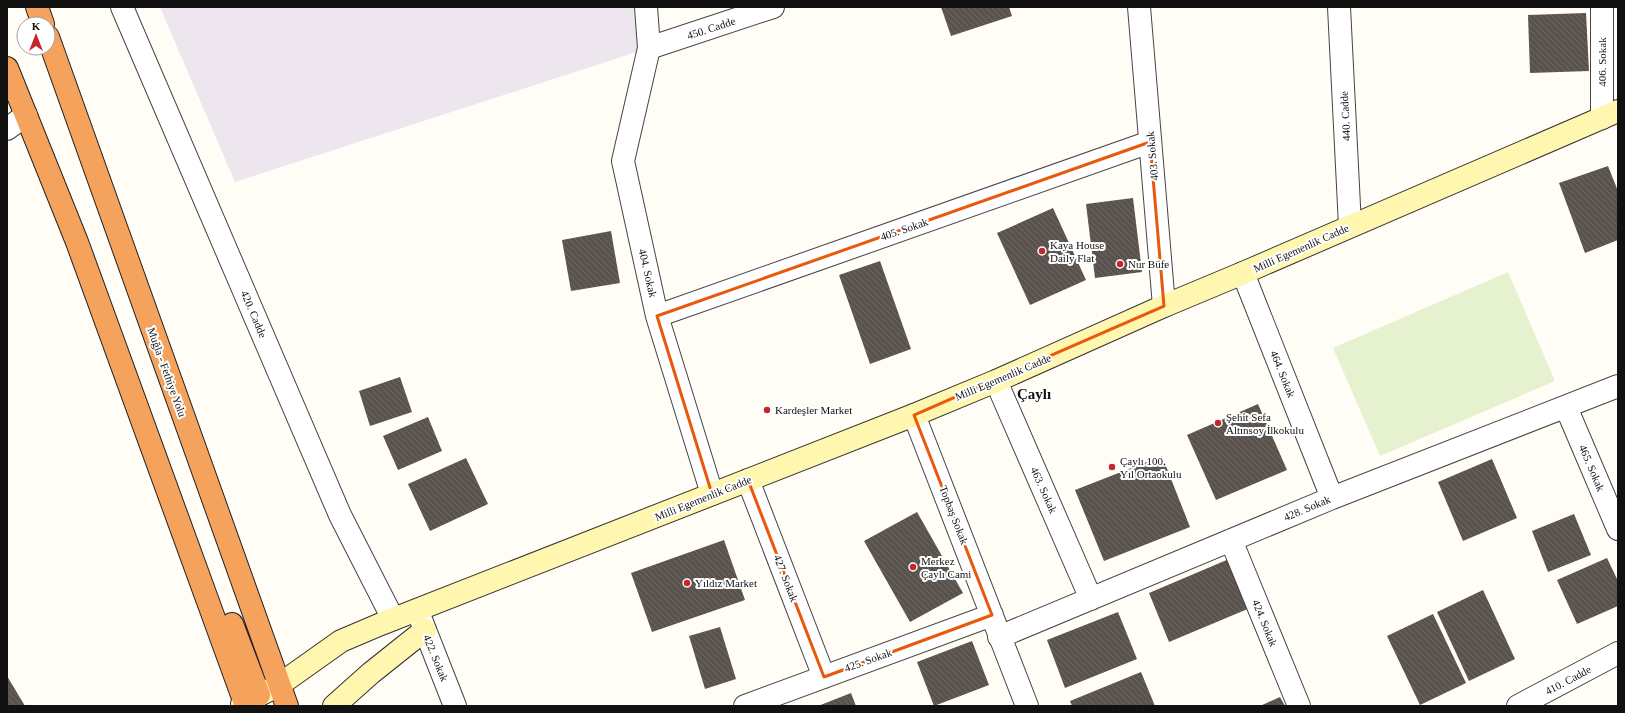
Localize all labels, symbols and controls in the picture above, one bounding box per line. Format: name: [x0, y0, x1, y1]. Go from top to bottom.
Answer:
street label: 450. Cadde: [685, 15, 737, 41]
north arrow: [16, 16, 56, 56]
text: K: [32, 20, 41, 32]
street label: 406. Sokak: [1596, 37, 1608, 87]
street label: 440. Cadde: [1338, 91, 1352, 141]
street label: 403. Sokak: [1144, 130, 1160, 181]
street label: 405. Sokak: [879, 215, 930, 243]
street label: Milli Egemenlik Cadde: [1251, 221, 1351, 274]
place label: Kaya House Daily Flat: [1050, 239, 1104, 264]
marker: Kaya House Daily Flat: [1037, 246, 1047, 256]
street label: 404. Sokak: [637, 248, 660, 299]
place label: Nur Büfe: [1128, 258, 1169, 270]
marker: Nur Büfe: [1115, 259, 1125, 269]
street label: 420. Cadde: [239, 289, 269, 340]
street label: Muğla - Fethiye Yolu: [145, 326, 189, 419]
street label: 464. Sokak: [1268, 349, 1298, 400]
street label: Milli Egemenlik Cadde: [953, 351, 1053, 403]
district label: Çaylı: [1017, 386, 1051, 402]
place label: Kardeşler Market: [775, 404, 852, 416]
marker: Kardeşler Market: [762, 405, 772, 415]
place label: Şehit Sefa Altınsoy İlkokulu: [1226, 411, 1304, 436]
marker: Şehit Sefa Altınsoy İlkokulu: [1213, 418, 1223, 428]
street label: 465. Sokak: [1577, 443, 1607, 494]
place label: Çaylı 100. Yıl Ortaokulu: [1120, 455, 1182, 480]
marker: Çaylı 100. Yıl Ortaokulu: [1107, 462, 1117, 472]
street label: 463. Sokak: [1028, 465, 1060, 516]
street label: Milli Egemenlik Cadde: [653, 473, 753, 523]
street label: Topbaş Sokak: [937, 484, 971, 546]
street label: 428. Sokak: [1282, 493, 1333, 523]
street label: 427. Sokak: [772, 553, 801, 604]
place label: Merkez Çaylı Cami: [921, 555, 971, 580]
marker: Merkez Çaylı Cami: [908, 562, 918, 572]
place label: Yıldız Market: [695, 577, 757, 589]
marker: Yıldız Market: [682, 578, 692, 588]
street label: 424. Sokak: [1250, 598, 1280, 649]
street label: 422. Sokak: [421, 633, 451, 684]
street label: 425. Sokak: [843, 646, 894, 674]
street label: 410. Cadde: [1543, 663, 1593, 697]

